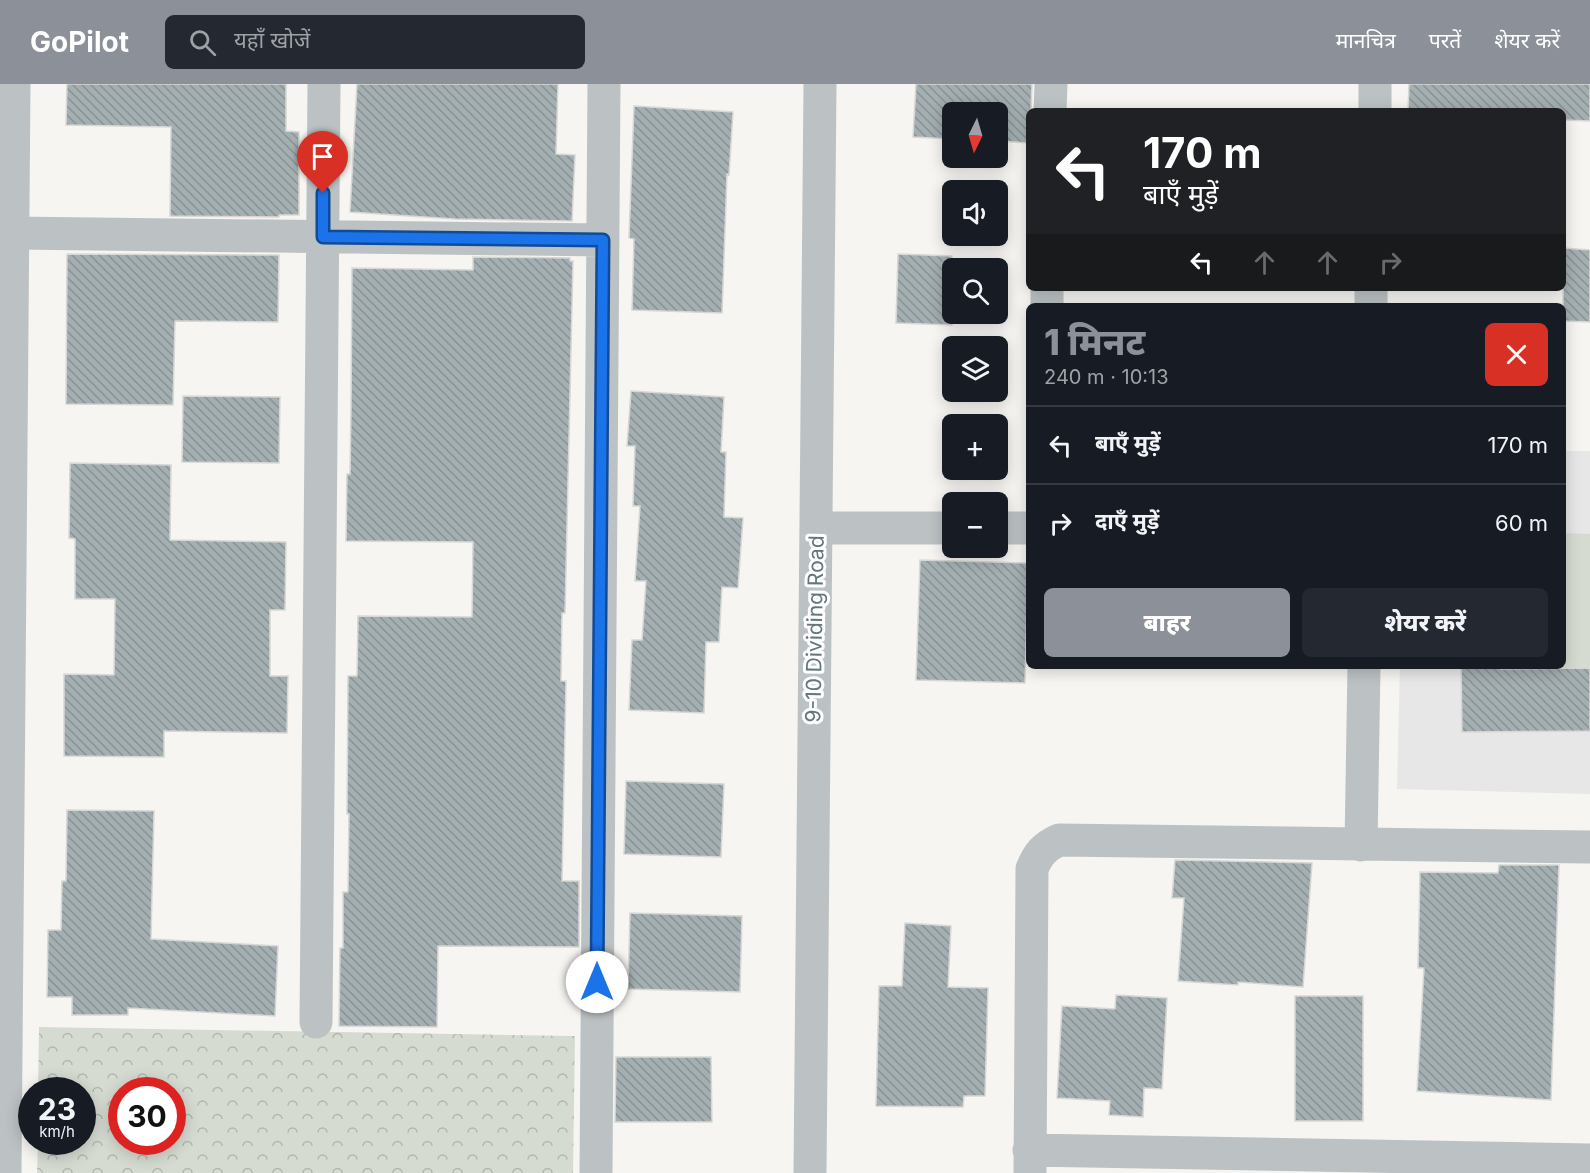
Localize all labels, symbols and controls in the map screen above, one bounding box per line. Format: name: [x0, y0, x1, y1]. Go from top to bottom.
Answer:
search box: [165, 15, 585, 69]
text: GoPilot: [30, 25, 129, 59]
icon: search: [186, 26, 219, 59]
text: यहाँ खोजें: [234, 27, 310, 53]
text: मानचित्र: [1336, 28, 1396, 53]
text: परतें: [1429, 28, 1461, 53]
text: शेयर करें: [1494, 28, 1560, 53]
north arrow: [942, 102, 1008, 168]
map controls: [942, 102, 1008, 558]
text: 170 m: [1143, 127, 1261, 178]
pin: [297, 131, 348, 193]
icon: left: [1044, 132, 1122, 210]
icon: arrive: [306, 140, 339, 173]
text: बाएँ मुड़ें: [1143, 178, 1219, 211]
button: sound: [942, 180, 1008, 246]
icon: left: [1185, 246, 1218, 279]
icon: ahead: [1248, 246, 1281, 279]
icon: ahead: [1311, 246, 1344, 279]
icon: right: [1374, 246, 1407, 279]
button: search: [942, 258, 1008, 324]
text: 1 मिनट: [1044, 320, 1145, 364]
button: close: [1485, 323, 1548, 386]
button: layers: [942, 336, 1008, 402]
text: 240 m · 10:13: [1044, 365, 1169, 389]
button: +: [942, 414, 1008, 480]
icon: left: [1044, 429, 1077, 462]
text: बाएँ मुड़ें: [1095, 430, 1161, 456]
text: 170 m: [1488, 432, 1548, 458]
button: −: [942, 492, 1008, 558]
icon: right: [1044, 507, 1077, 540]
text: दाएँ मुड़ें: [1095, 508, 1159, 534]
text: 60 m: [1495, 510, 1548, 536]
street label: 9-10 Dividing Road: [800, 535, 829, 723]
button: बाहर: [1044, 588, 1290, 657]
button: शेयर करें: [1302, 588, 1548, 657]
position arrow: [565, 950, 629, 1014]
speed limit sign: 30: [108, 1077, 186, 1155]
text: 23: [38, 1091, 76, 1127]
text: km/h: [39, 1122, 75, 1141]

